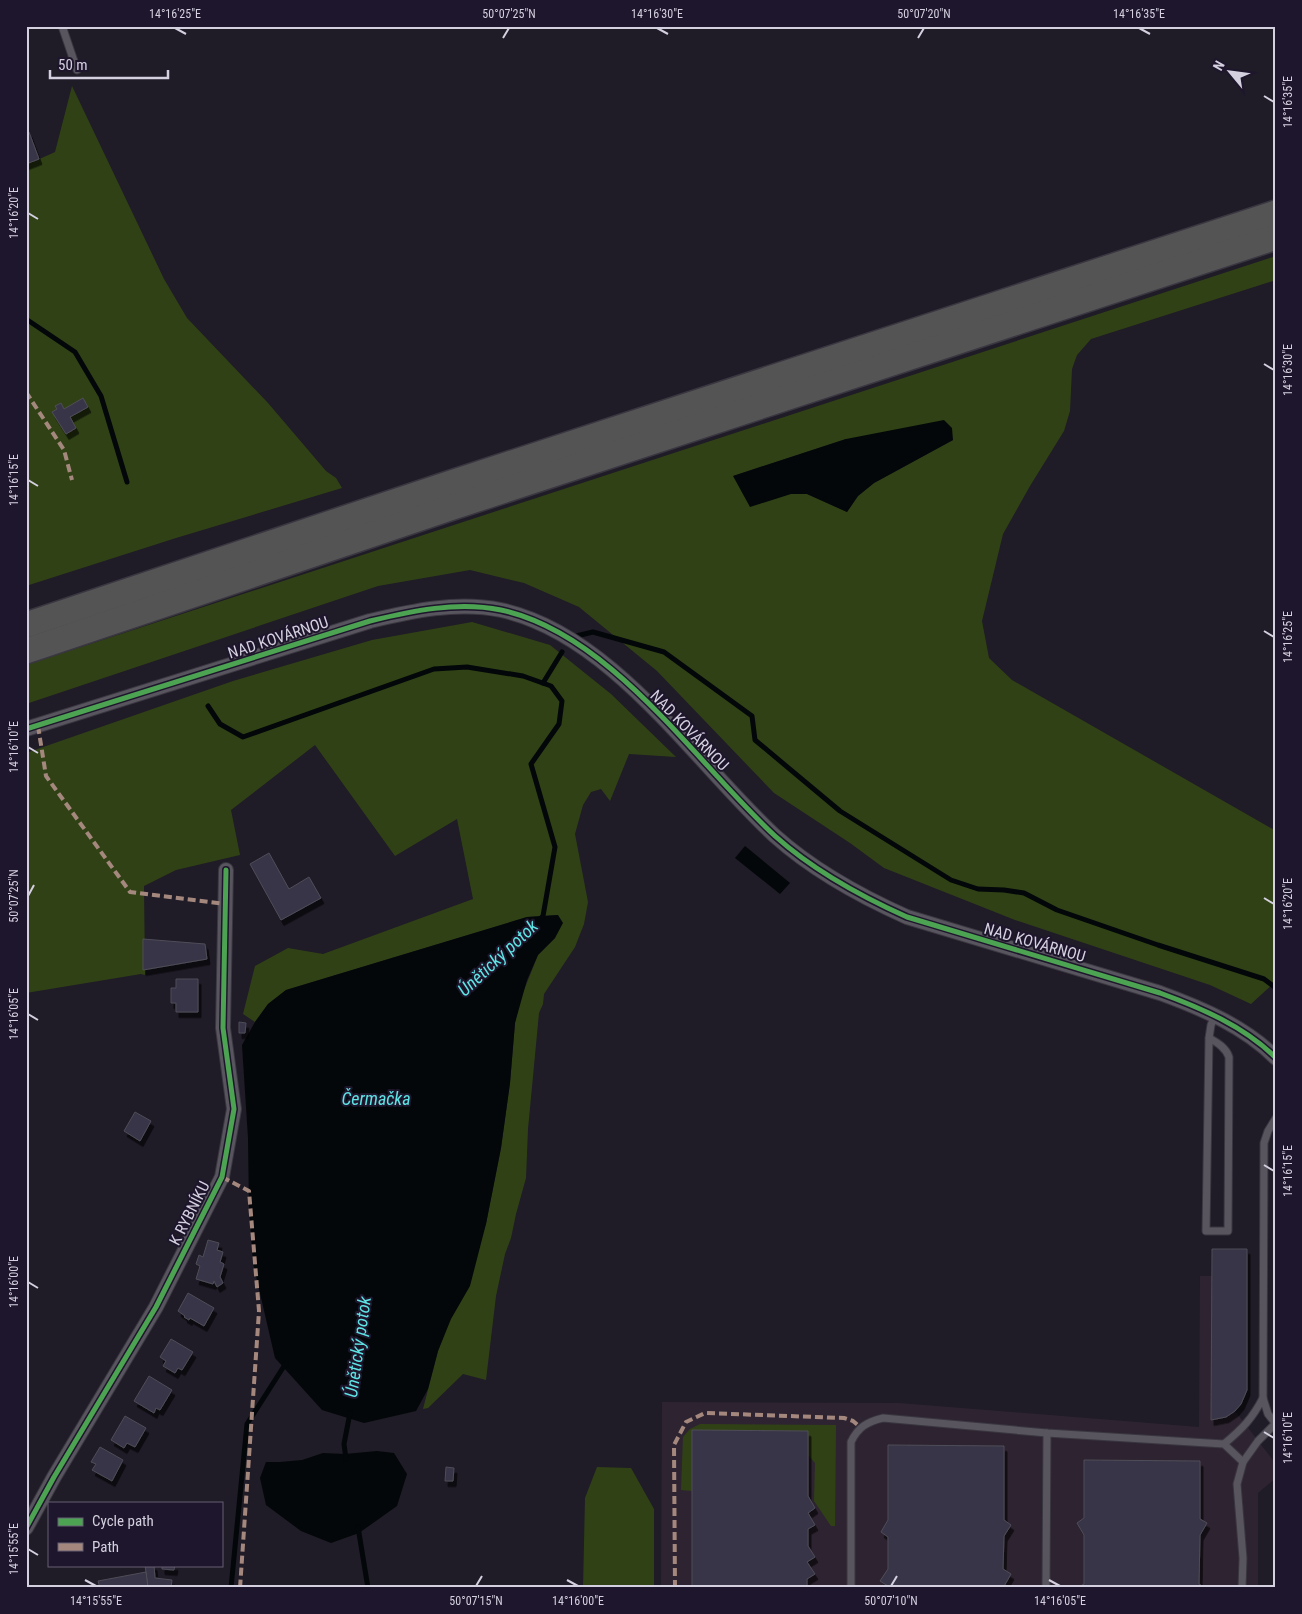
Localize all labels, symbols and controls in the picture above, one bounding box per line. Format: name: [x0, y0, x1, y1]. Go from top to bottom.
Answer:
text: 14°16'25"E: [149, 7, 201, 21]
text: 50°07'25"N: [482, 7, 536, 21]
text: 14°16'30"E: [631, 7, 683, 21]
text: 50°07'20"N: [897, 7, 951, 21]
text: 14°16'35"E: [1113, 7, 1165, 21]
scale bar: [50, 48, 168, 80]
north arrow: [1204, 48, 1254, 98]
text: 50 m: [58, 56, 88, 74]
text: N: [1210, 58, 1228, 73]
text: 14°16'35"E: [1281, 76, 1295, 128]
text: 14°16'20"E: [7, 187, 21, 239]
text: 14°16'30"E: [1281, 344, 1295, 396]
text: 14°16'15"E: [7, 454, 21, 506]
text: 14°16'25"E: [1281, 611, 1295, 663]
street label: NAD KOVÁRNOU: [225, 612, 331, 663]
street label: NAD KOVÁRNOU: [646, 686, 733, 775]
text: 14°16'10"E: [7, 721, 21, 773]
text: 50°07'25"N: [7, 869, 21, 923]
text: 14°16'20"E: [1281, 878, 1295, 930]
water label: Únětický potok: [453, 914, 543, 1000]
street label: NAD KOVÁRNOU: [982, 919, 1088, 966]
text: 14°16'05"E: [7, 988, 21, 1040]
water label: Čermačka: [341, 1087, 411, 1109]
text: 14°16'15"E: [1281, 1145, 1295, 1197]
street label: K RYBNÍKU: [165, 1178, 214, 1248]
text: 14°16'00"E: [7, 1256, 21, 1308]
water label: Únětický potok: [340, 1294, 375, 1399]
text: 14°16'10"E: [1281, 1412, 1295, 1464]
legend: [48, 1502, 222, 1566]
text: Cycle path: [92, 1512, 154, 1530]
text: 14°15'55"E: [7, 1523, 21, 1575]
text: Path: [92, 1538, 119, 1556]
text: 14°15'55"E: [70, 1594, 122, 1608]
text: 50°07'15"N: [449, 1594, 503, 1608]
text: 14°16'00"E: [552, 1594, 604, 1608]
text: 50°07'10"N: [864, 1594, 918, 1608]
text: 14°16'05"E: [1034, 1594, 1086, 1608]

